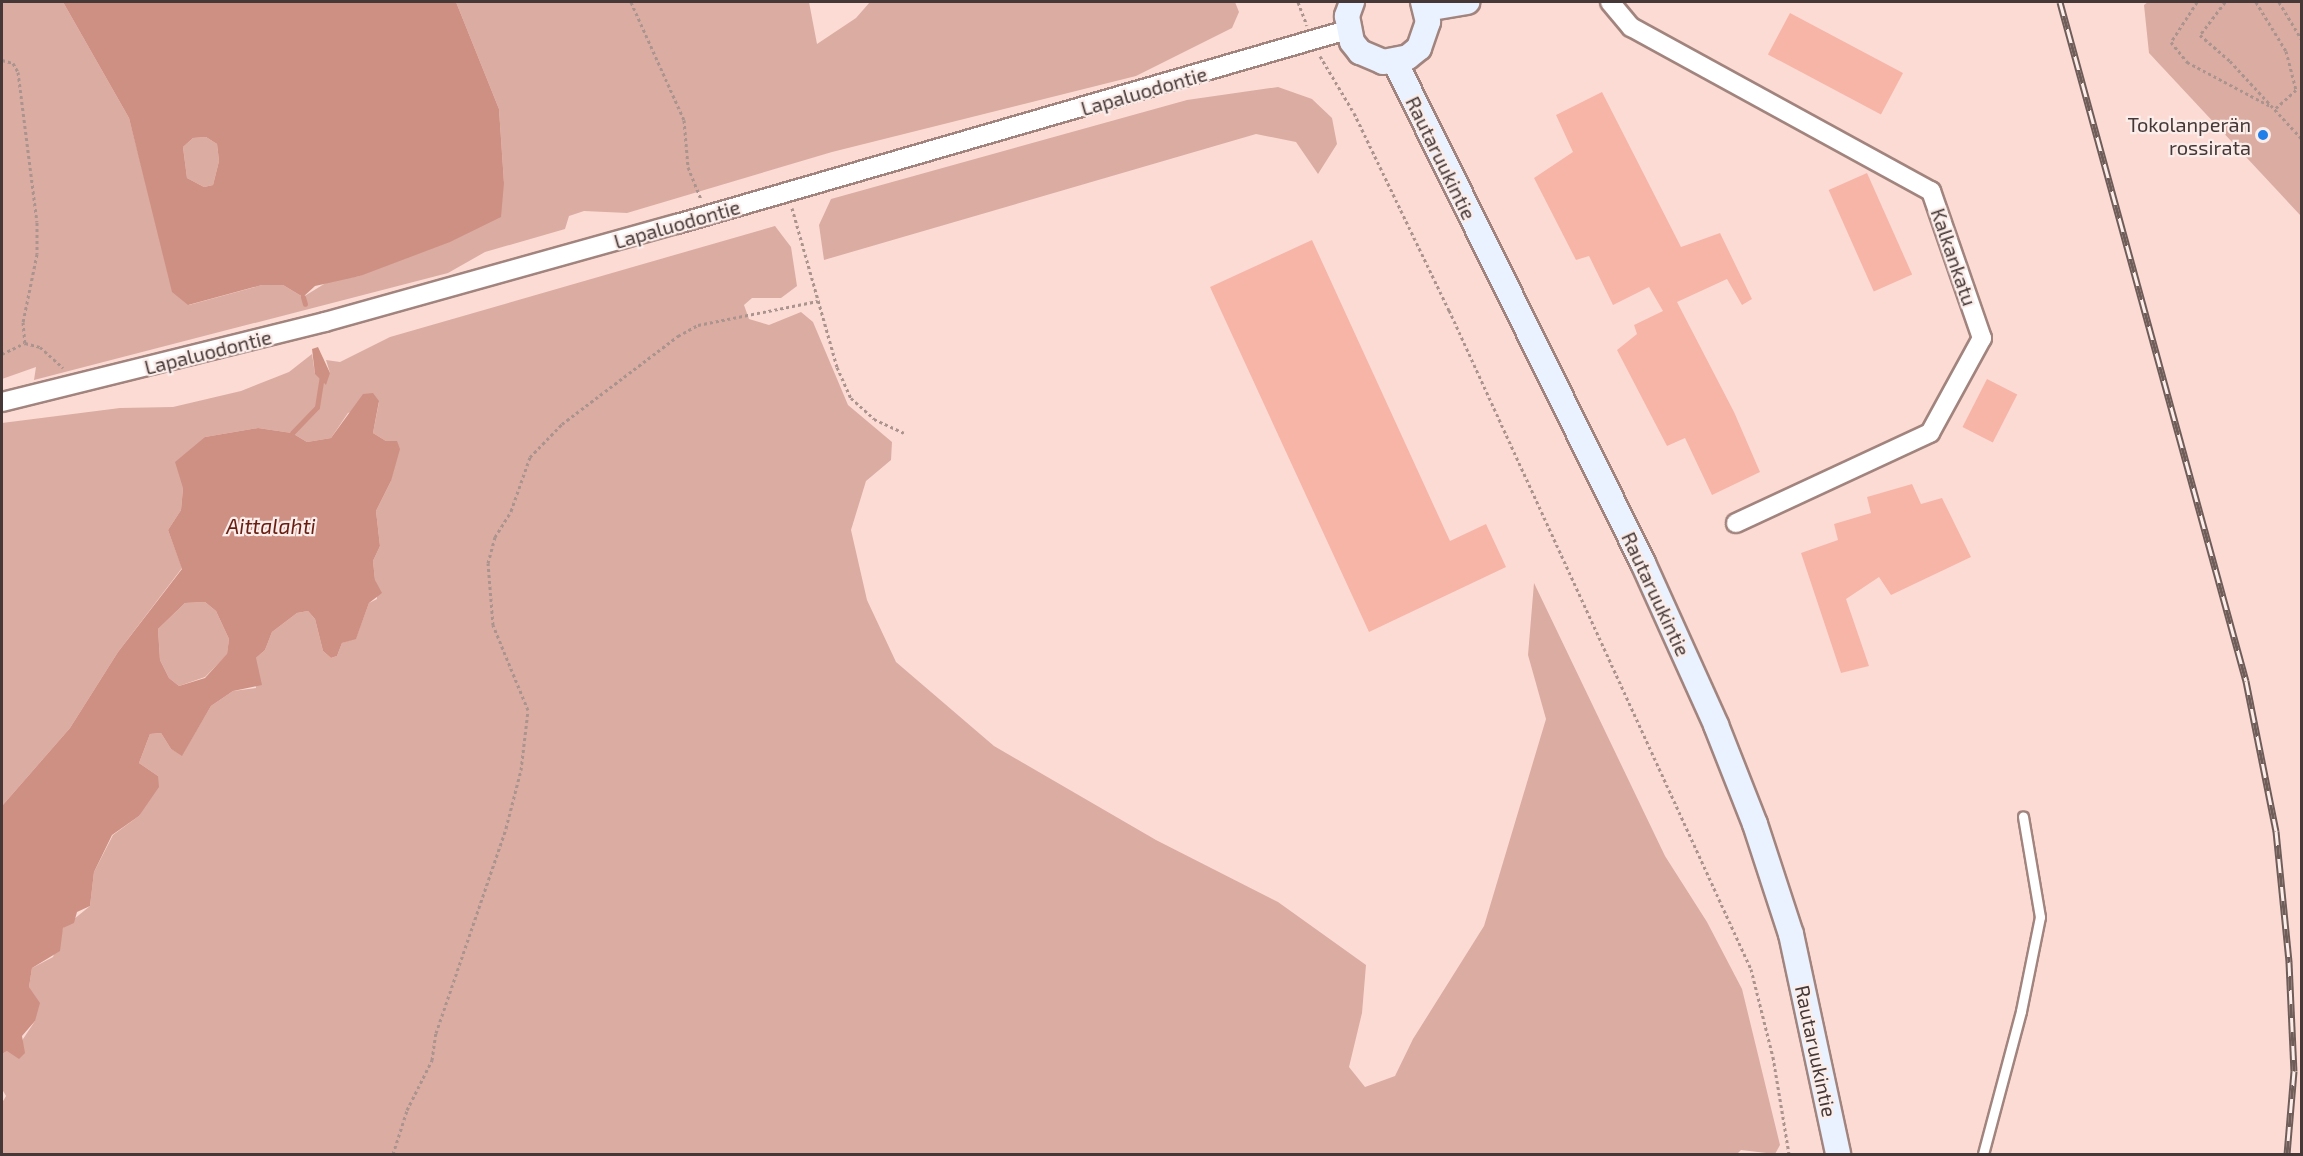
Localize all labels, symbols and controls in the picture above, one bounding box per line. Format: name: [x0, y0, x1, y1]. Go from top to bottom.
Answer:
street label: Lapaluodontie: [1078, 62, 1210, 120]
street label: Rautaruukintie: [1401, 92, 1481, 224]
place label: Tokolanperän rossirata: [2128, 112, 2251, 159]
marker: Tokolanperän rossirata: [2256, 128, 2270, 142]
street label: Lapaluodontie: [611, 195, 743, 253]
street label: Kalkankatu: [1926, 205, 1982, 309]
street label: Lapaluodontie: [142, 325, 274, 379]
water label: Aittalahti: [226, 513, 316, 539]
street label: Rautaruukintie: [1617, 528, 1695, 660]
street label: Rautaruukintie: [1790, 983, 1842, 1119]

